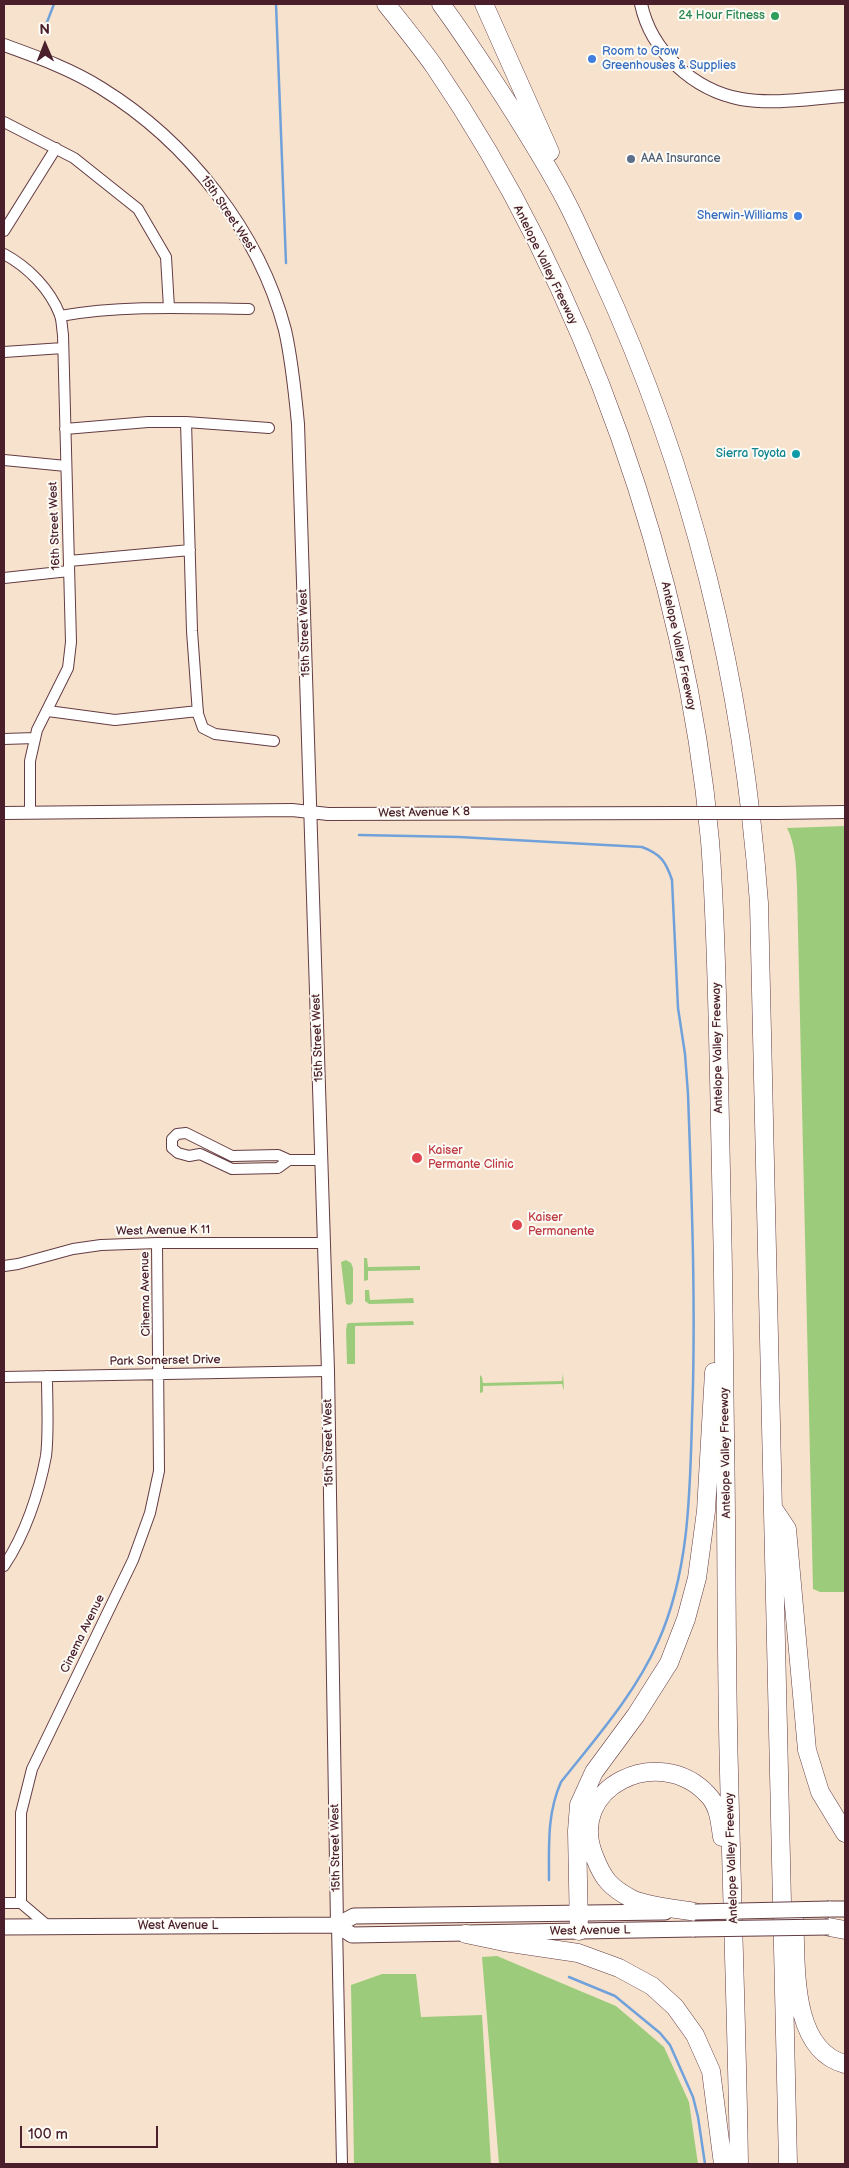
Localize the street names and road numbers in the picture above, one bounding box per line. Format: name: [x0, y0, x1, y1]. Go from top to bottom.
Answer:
street label: 15th Street West: [197, 173, 259, 255]
street label: Antelope Valley Freeway: [510, 203, 580, 327]
street label: 16th Street West: [46, 481, 64, 571]
street label: Antelope Valley Freeway: [657, 580, 699, 712]
street label: 15th Street West: [296, 589, 314, 677]
street label: West Avenue K 8: [378, 805, 470, 821]
street label: Antelope Valley Freeway: [710, 982, 726, 1114]
street label: 15th Street West: [309, 994, 327, 1082]
street label: West Avenue K 11: [116, 1223, 210, 1239]
street label: Cihema Avenue: [138, 1251, 154, 1337]
street label: Park Somerset Drive: [109, 1353, 221, 1369]
street label: Antelope Valley Freeway: [718, 1387, 734, 1519]
street label: 15th Street West: [321, 1399, 337, 1487]
street label: Cinema Avenue: [58, 1592, 108, 1676]
street label: Antelope Valley Freeway: [723, 1792, 741, 1924]
street label: 15th Street West: [328, 1804, 344, 1892]
street label: West Avenue L: [138, 1919, 218, 1933]
street label: West Avenue L: [550, 1923, 630, 1939]

